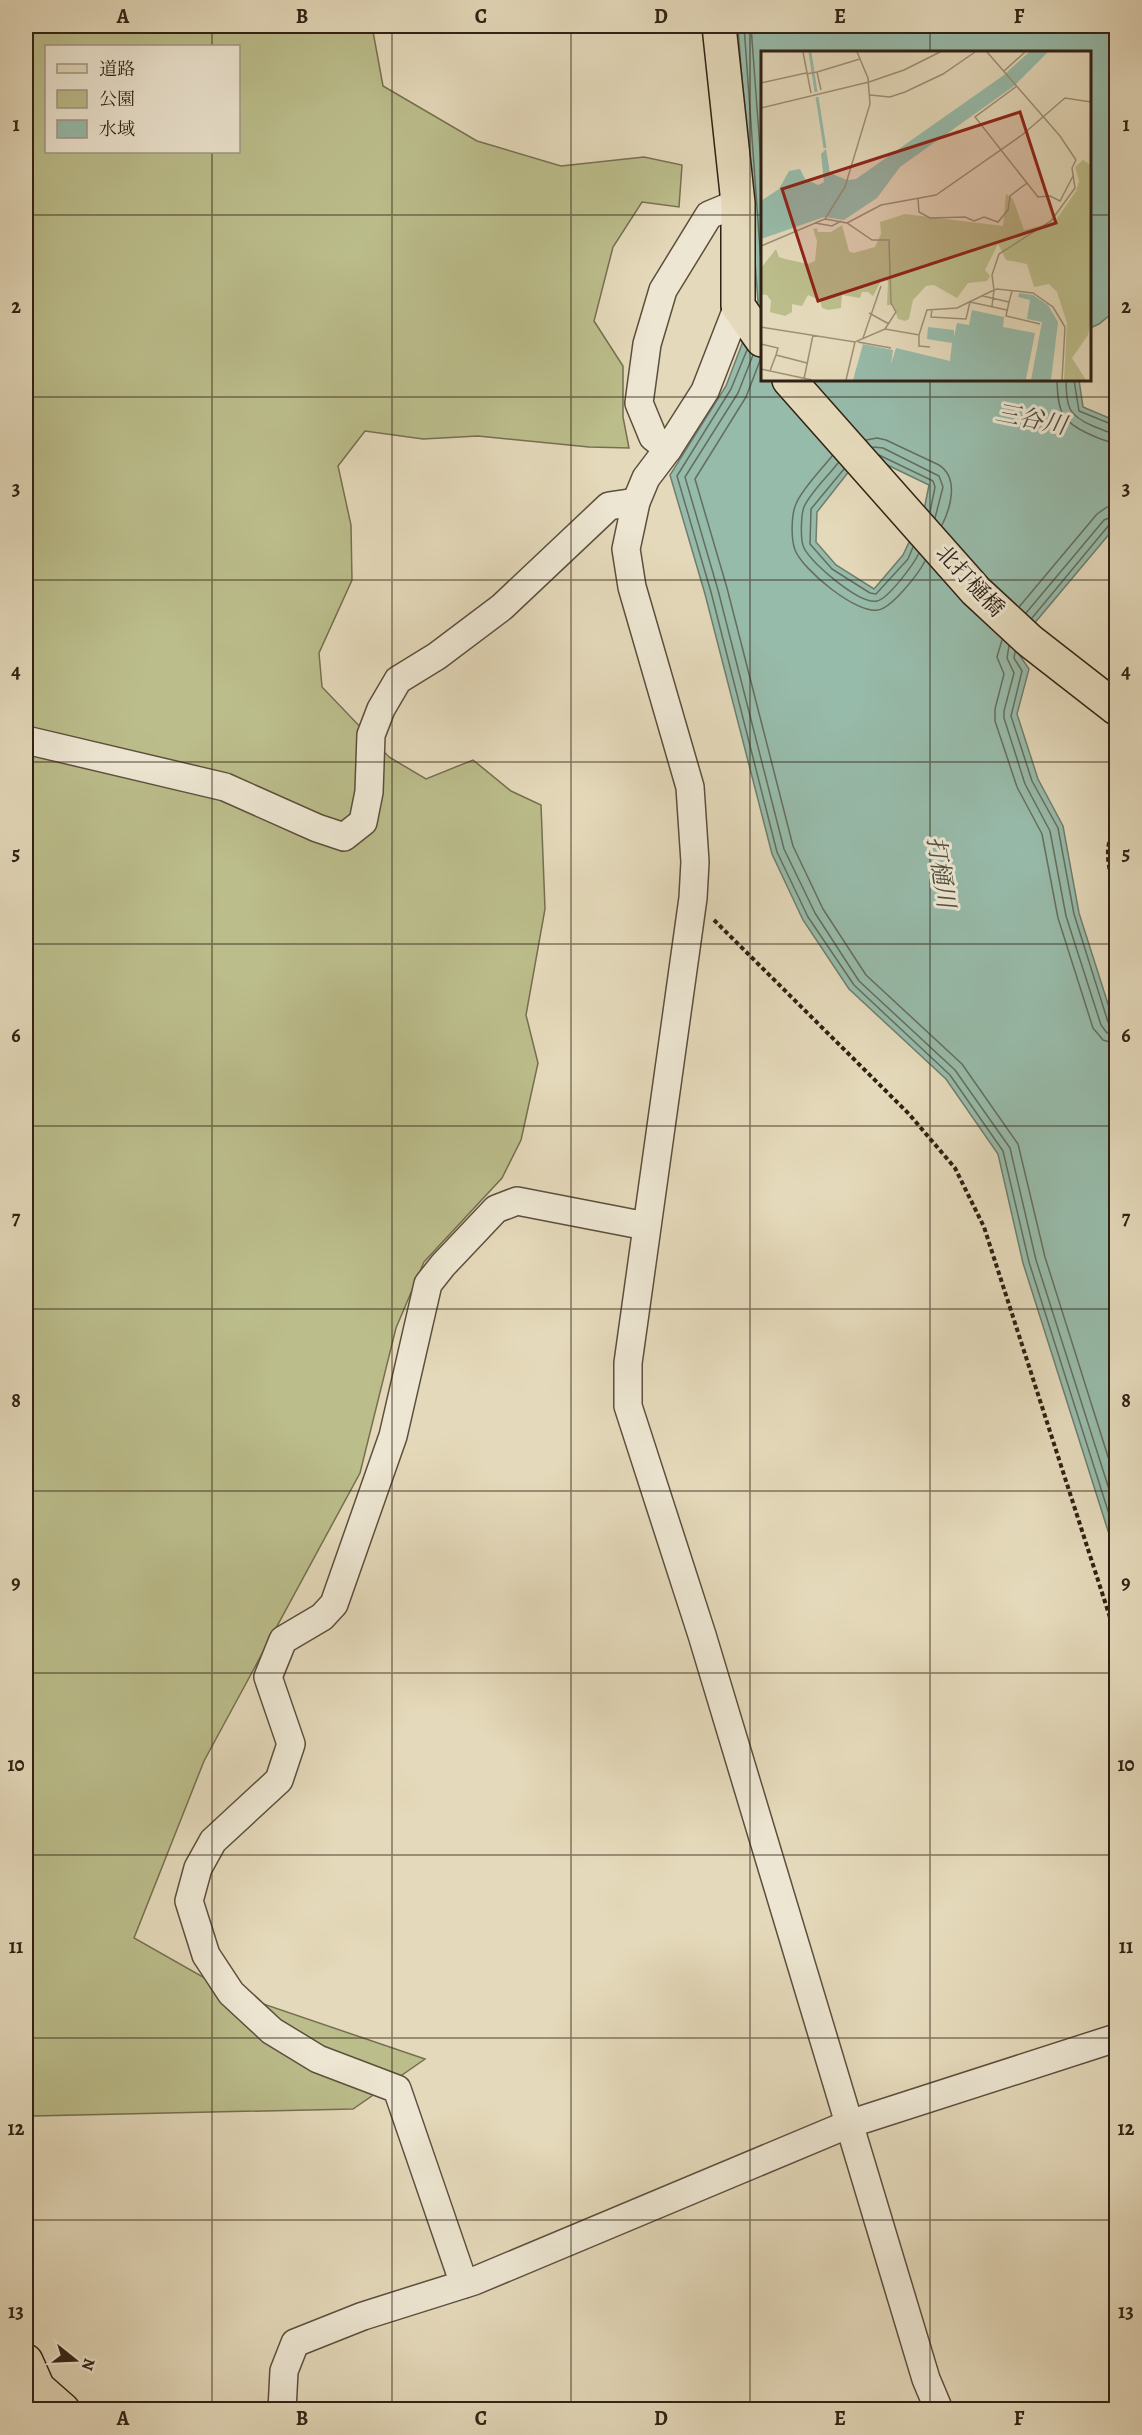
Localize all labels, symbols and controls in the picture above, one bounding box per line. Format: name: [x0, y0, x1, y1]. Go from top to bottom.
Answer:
text: A: [116, 3, 130, 30]
text: B: [296, 3, 308, 30]
text: C: [475, 3, 487, 30]
text: D: [654, 3, 668, 30]
text: E: [834, 3, 846, 30]
text: F: [1014, 3, 1025, 30]
legend: [45, 45, 240, 153]
inset map: [761, 51, 1091, 381]
text: 道路: [99, 57, 135, 81]
text: 公園: [99, 87, 135, 111]
text: 1: [12, 111, 20, 138]
text: 1: [1122, 111, 1130, 138]
text: 水域: [99, 117, 135, 141]
text: 2: [11, 293, 21, 320]
text: 2: [1121, 293, 1131, 320]
water label: 三谷川: [993, 396, 1072, 442]
text: 3: [12, 475, 20, 502]
text: 3: [1122, 475, 1130, 502]
street label: 北打樋橋: [929, 539, 1011, 623]
text: 4: [11, 658, 21, 685]
text: 4: [1121, 658, 1131, 685]
water label: 打樋川: [920, 834, 963, 913]
text: 5: [12, 840, 20, 867]
text: 5: [1122, 840, 1130, 867]
text: 6: [11, 1022, 21, 1049]
text: 6: [1121, 1022, 1131, 1049]
text: 7: [12, 1204, 21, 1231]
text: 7: [1122, 1204, 1131, 1231]
text: 8: [11, 1387, 21, 1414]
text: 8: [1121, 1387, 1131, 1414]
text: 9: [11, 1569, 21, 1596]
text: 9: [1121, 1569, 1131, 1596]
text: 10: [7, 1751, 25, 1778]
text: 10: [1117, 1751, 1135, 1778]
text: 11: [9, 1933, 23, 1960]
text: 11: [1119, 1933, 1133, 1960]
text: 12: [8, 2115, 25, 2142]
text: 12: [1118, 2115, 1135, 2142]
text: 13: [8, 2298, 24, 2325]
text: 13: [1118, 2298, 1134, 2325]
north arrow: [45, 2330, 105, 2390]
text: N: [76, 2355, 101, 2374]
text: A: [116, 2405, 130, 2432]
text: B: [296, 2405, 308, 2432]
text: C: [475, 2405, 487, 2432]
text: D: [654, 2405, 668, 2432]
text: E: [834, 2405, 846, 2432]
text: F: [1014, 2405, 1025, 2432]

